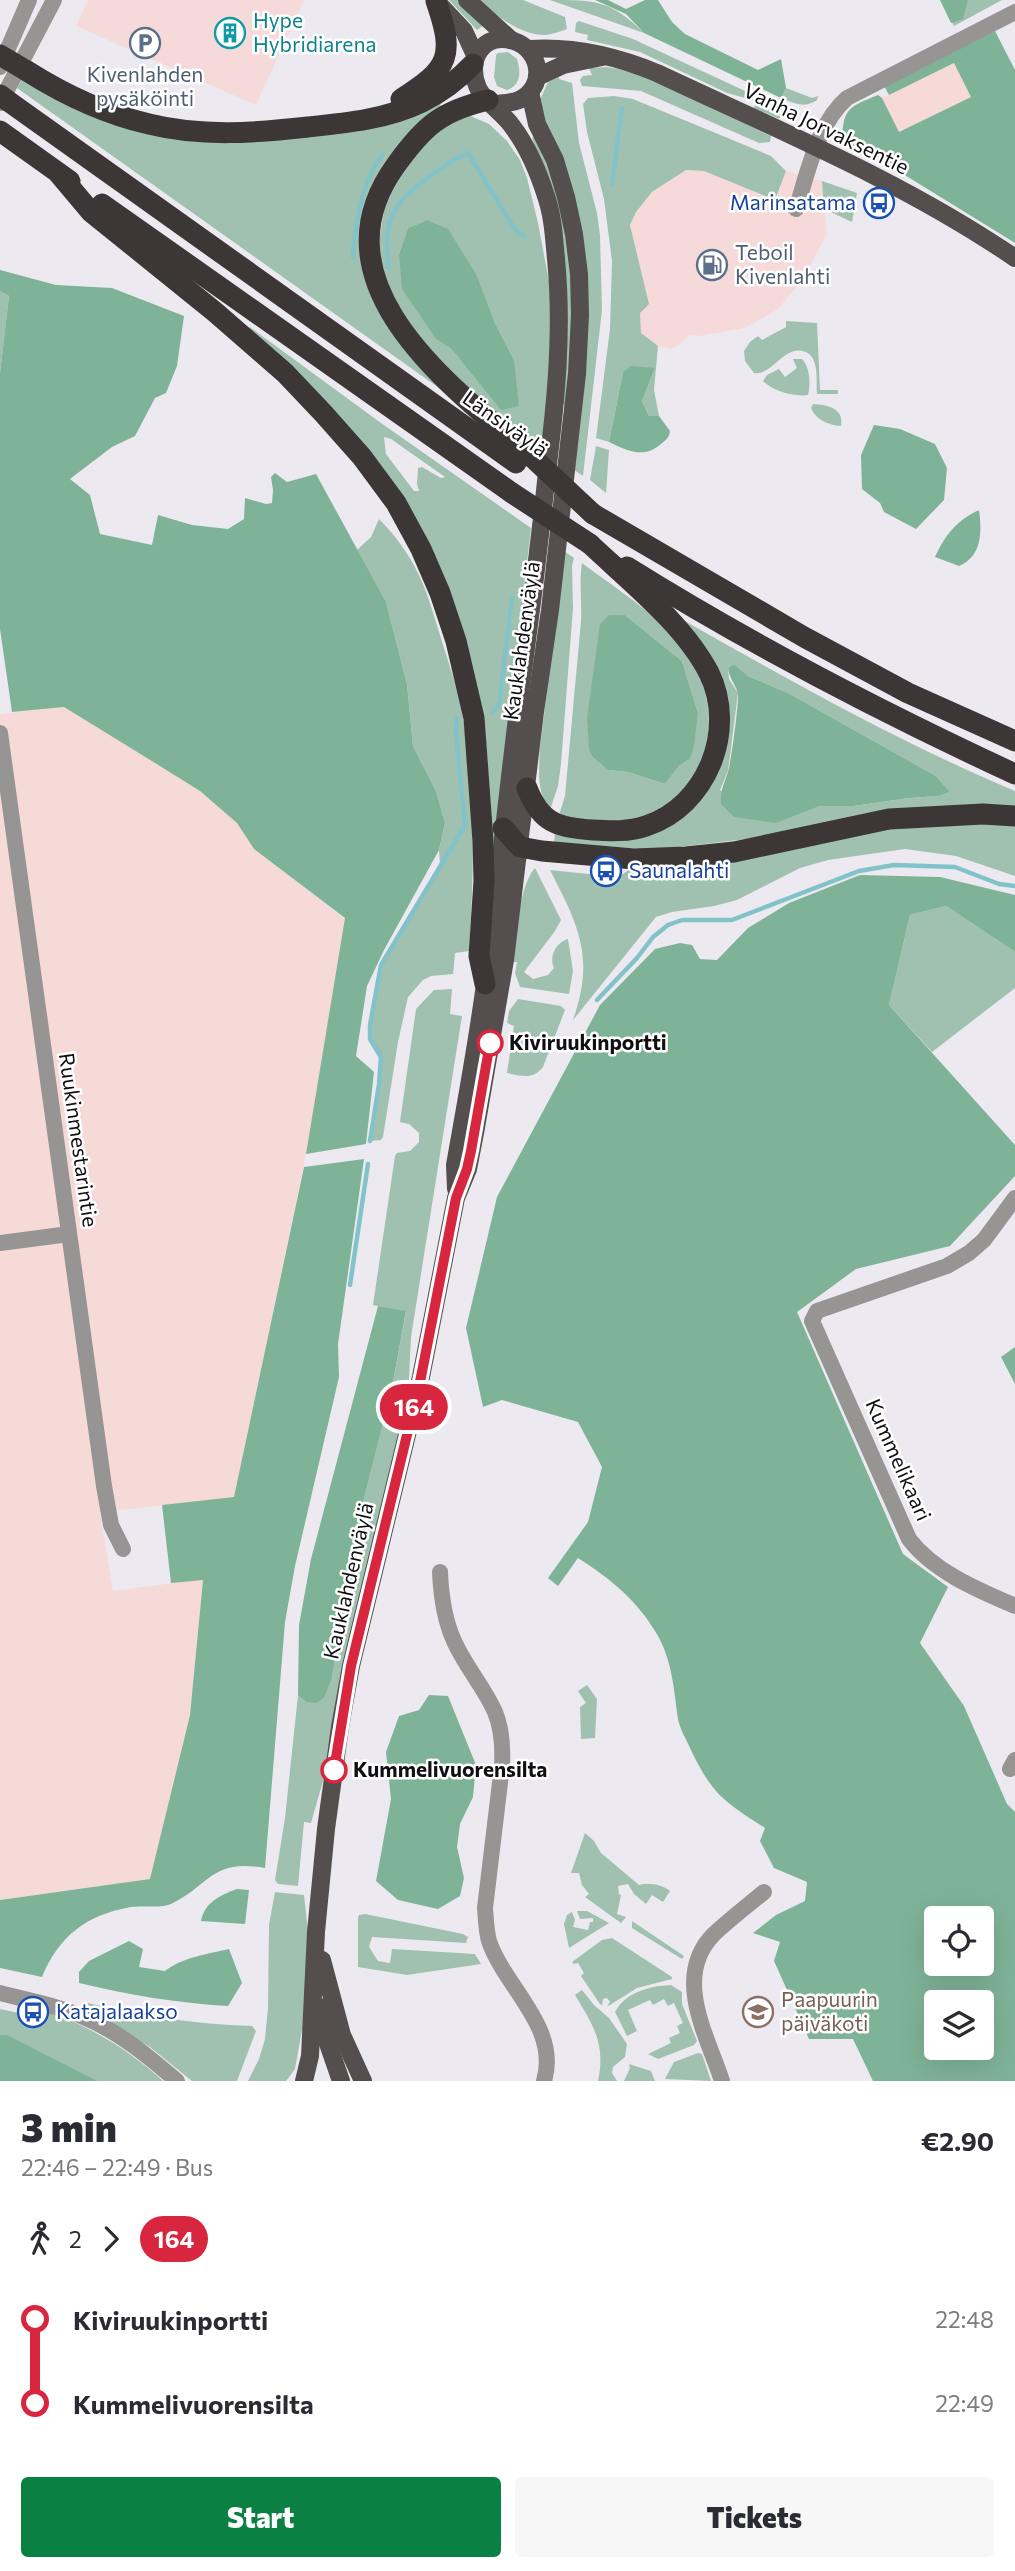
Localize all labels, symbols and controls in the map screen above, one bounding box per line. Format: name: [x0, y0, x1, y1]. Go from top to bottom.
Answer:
place label: Hype Hybridiarena: [253, 7, 376, 56]
building icon: Hype Hybridiarena: [213, 16, 247, 50]
parking icon: Kivenlahden pysäköinti: [128, 26, 162, 60]
place label: Kivenlahden pysäköinti: [87, 61, 203, 110]
street label: Vanha Jorvaksentie: [740, 77, 914, 179]
bus stop icon: Marinsatama: [862, 186, 896, 220]
place label: Marinsatama: [730, 189, 856, 214]
place label: Teboil Kivenlahti: [735, 239, 830, 288]
fuel station icon: Teboil Kivenlahti: [695, 248, 729, 282]
street label: Länsiväylä: [458, 384, 553, 461]
street label: Kauklahdenväylä: [497, 560, 544, 722]
bus stop icon: Saunalahti: [589, 854, 623, 888]
place label: Saunalahti: [629, 857, 729, 882]
place label: Kiviruukinportti: [509, 1029, 667, 1054]
marker: Kiviruukinportti: [477, 1030, 503, 1056]
street label: Ruukinmestarintie: [55, 1051, 104, 1228]
line badge: 164: [374, 1384, 454, 1430]
text: 164: [394, 1392, 434, 1421]
street label: Kummelikaari: [861, 1394, 937, 1524]
street label: Kauklahdenväylä: [317, 1500, 378, 1661]
place label: Kummelivuorensilta: [353, 1756, 547, 1781]
marker: Kummelivuorensilta: [321, 1757, 347, 1783]
map controls: [924, 1906, 994, 2060]
button: locate: [924, 1906, 994, 1976]
place label: Paapuurin päiväkoti: [781, 1986, 878, 2035]
button: layers: [924, 1990, 994, 2060]
bus stop icon: Katajalaakso: [16, 1995, 50, 2029]
school or university icon: Paapuurin päiväkoti: [741, 1995, 775, 2029]
place label: Katajalaakso: [56, 1998, 178, 2023]
text: 3 min: [21, 2103, 117, 2150]
text: €2.90: [921, 2125, 994, 2156]
text: 22:46 – 22:49 · Bus: [21, 2153, 213, 2181]
icon: walk: [21, 2220, 59, 2258]
icon: forward: [92, 2220, 130, 2258]
text: 164: [154, 2224, 194, 2253]
text: 2: [69, 2225, 82, 2253]
text: Kiviruukinportti: [73, 2304, 268, 2335]
text: 22:48: [935, 2305, 994, 2333]
text: Kummelivuorensilta: [73, 2388, 314, 2419]
text: 22:49: [935, 2389, 994, 2417]
button: Start: [21, 2477, 501, 2557]
button: Tickets: [515, 2477, 994, 2557]

